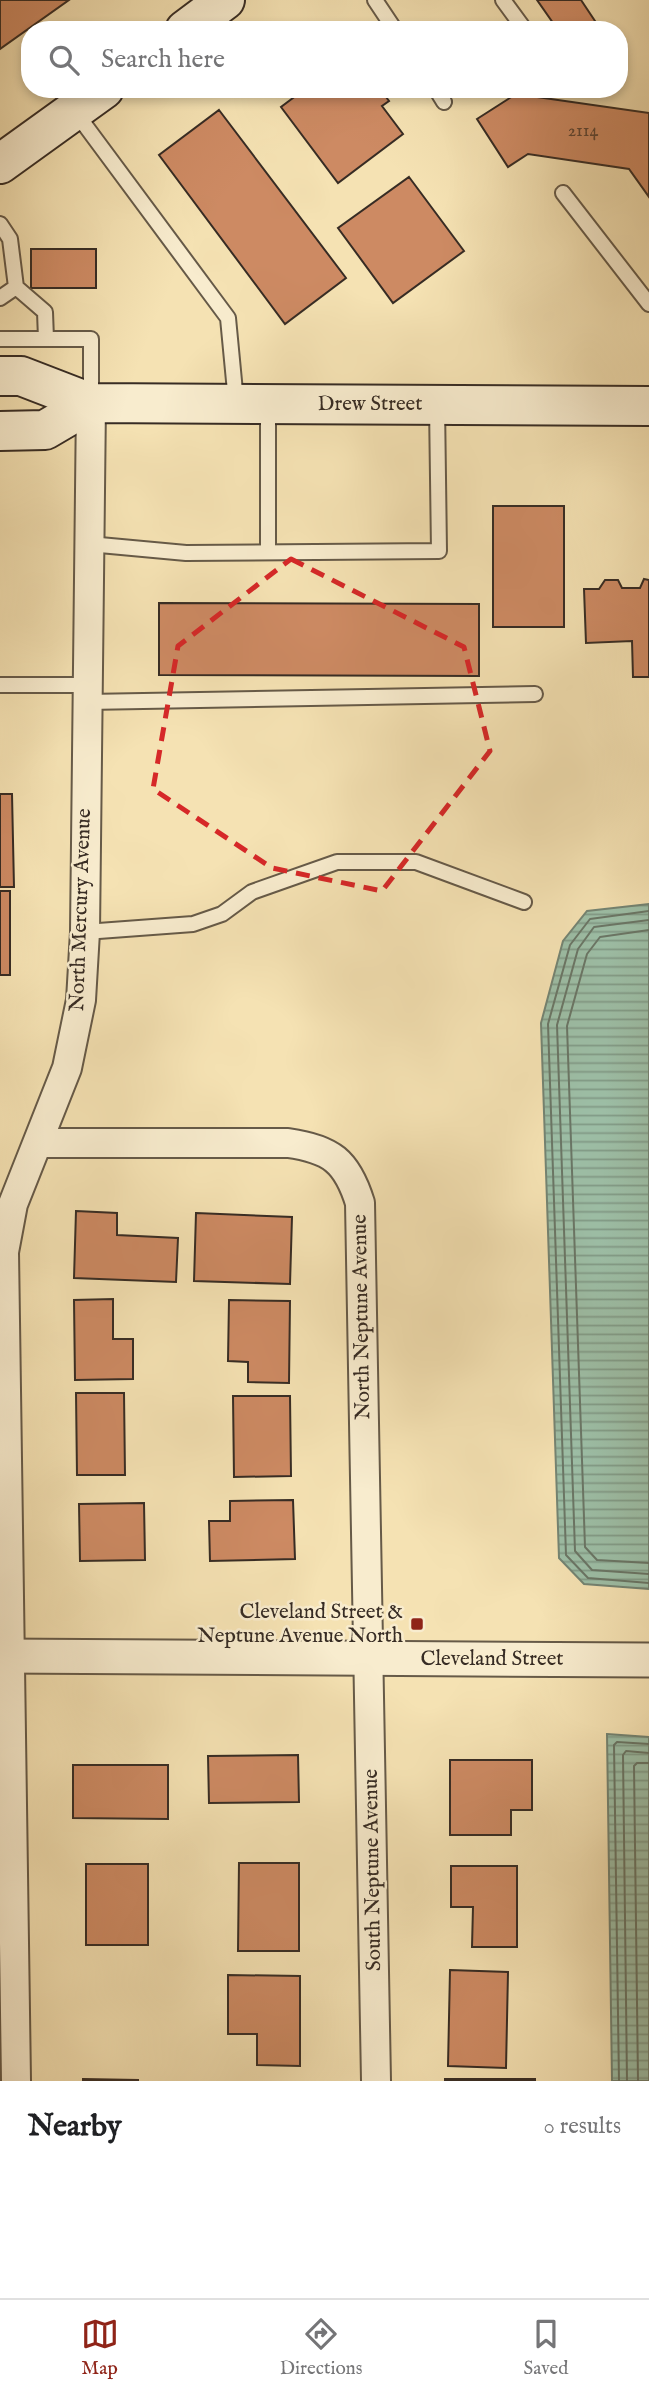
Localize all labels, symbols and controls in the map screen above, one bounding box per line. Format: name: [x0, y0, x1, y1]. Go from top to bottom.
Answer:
search box: [21, 21, 628, 98]
icon: search: [45, 41, 83, 79]
text: Search here: [101, 43, 225, 76]
house number: 2114: [568, 120, 599, 143]
street label: Drew Street: [318, 391, 422, 418]
street label: North Mercury Avenue: [64, 808, 98, 1012]
street label: North Neptune Avenue: [347, 1214, 377, 1420]
place label: Cleveland Street & Neptune Avenue North: [197, 1599, 403, 1650]
marker: Cleveland Street & Neptune Avenue North: [409, 1616, 425, 1632]
street label: Cleveland Street: [420, 1646, 564, 1673]
street label: South Neptune Avenue: [358, 1768, 388, 1971]
text: Nearby: [28, 2108, 121, 2146]
text: 0 results: [543, 2112, 621, 2141]
tab: Map: [81, 2315, 119, 2381]
tab: Directions: [280, 2315, 362, 2381]
tab: Saved: [523, 2315, 568, 2381]

